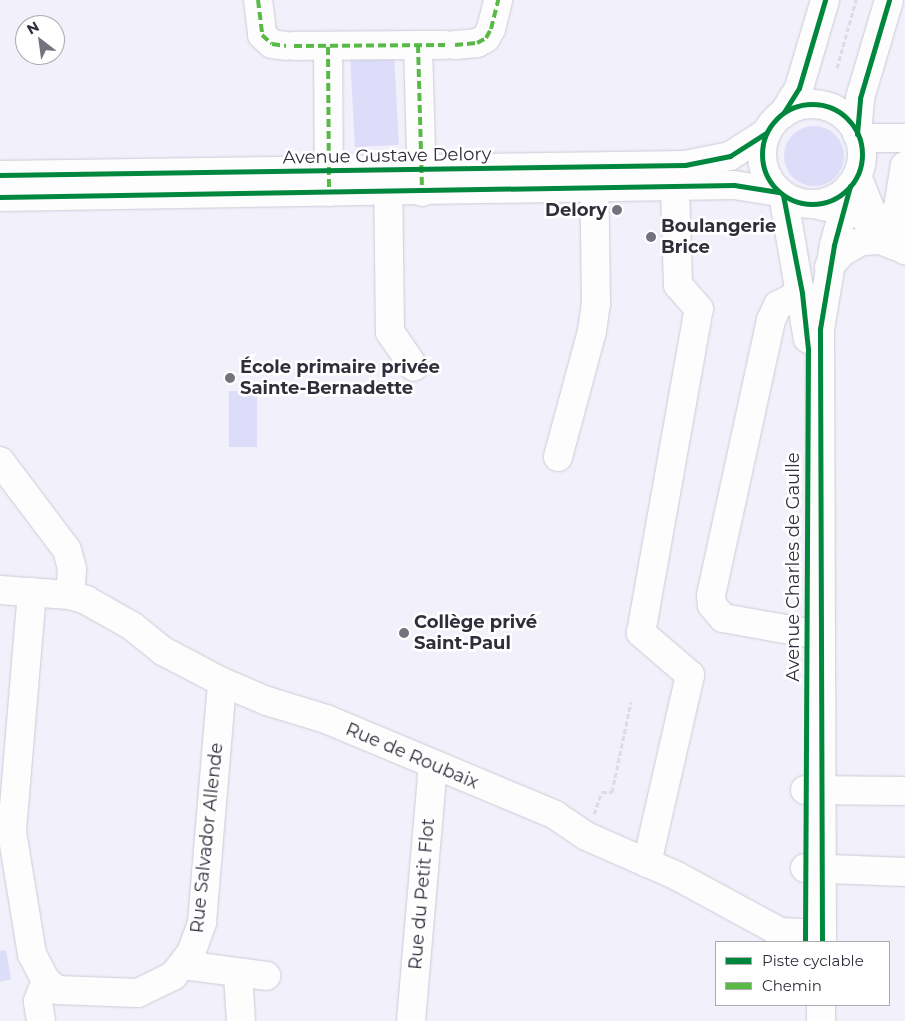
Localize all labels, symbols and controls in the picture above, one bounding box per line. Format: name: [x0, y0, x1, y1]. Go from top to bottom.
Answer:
north arrow: [15, 15, 65, 65]
text: N: [24, 17, 42, 38]
street label: Avenue Gustave Delory: [283, 143, 491, 169]
place label: Delory: [545, 199, 607, 221]
marker: Delory: [611, 204, 623, 216]
place label: Boulangerie Brice: [661, 216, 776, 258]
marker: Boulangerie Brice: [645, 231, 657, 243]
place label: École primaire privée Sainte-Bernadette: [240, 357, 440, 399]
marker: École primaire privée Sainte-Bernadette: [224, 372, 236, 384]
street label: Avenue Charles de Gaulle: [782, 452, 804, 682]
place label: Collège privé Saint-Paul: [414, 612, 537, 654]
marker: Collège privé Saint-Paul: [398, 627, 410, 639]
street label: Rue de Roubaix: [342, 718, 482, 794]
street label: Rue Salvador Allende: [186, 742, 228, 934]
street label: Rue du Petit Flot: [405, 817, 439, 971]
legend: [715, 941, 890, 1006]
text: Piste cyclable: [762, 951, 864, 970]
text: Chemin: [762, 976, 822, 995]

